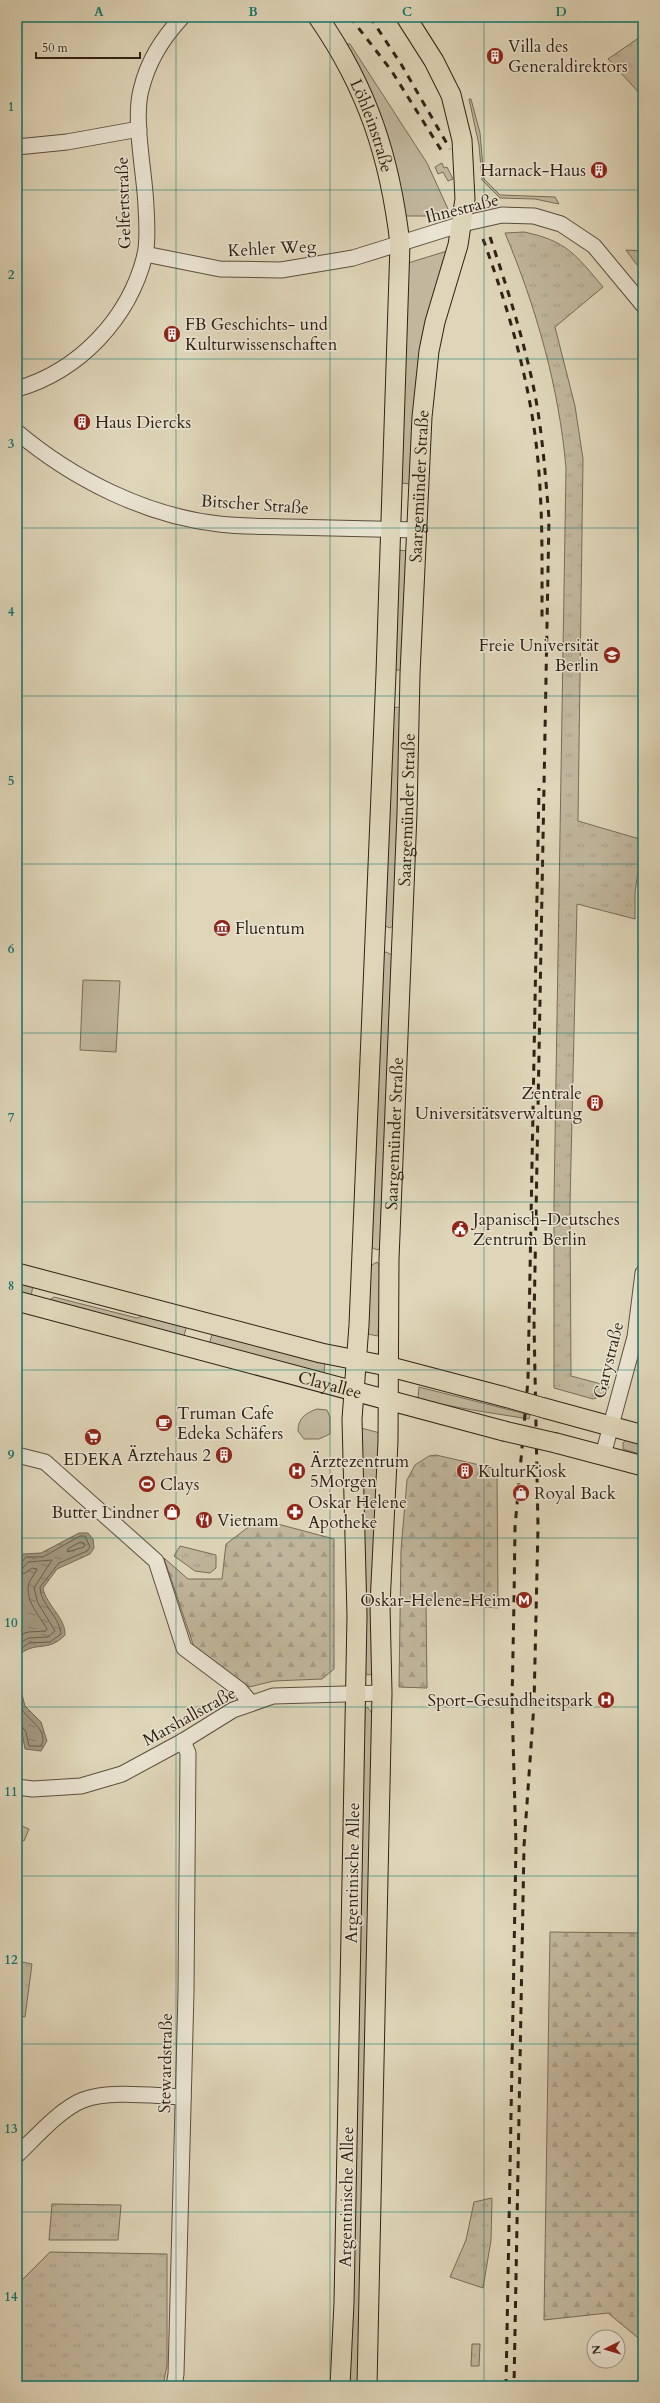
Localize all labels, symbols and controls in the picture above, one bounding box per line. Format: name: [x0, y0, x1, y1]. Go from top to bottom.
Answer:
text: A: [94, 3, 104, 21]
text: B: [248, 3, 258, 21]
text: C: [402, 3, 412, 21]
text: D: [555, 3, 567, 21]
scale bar: [36, 34, 140, 60]
place label: Villa des Generaldirektors: [508, 35, 628, 78]
text: 50 m: [42, 40, 69, 56]
building icon: Villa des Generaldirektors: [485, 46, 505, 66]
street label: Löhleinstraße: [344, 75, 398, 175]
text: 1: [8, 98, 14, 116]
street label: Gelfertstraße: [110, 156, 137, 250]
place label: Harnack-Haus: [480, 159, 586, 182]
building icon: Harnack-Haus: [589, 160, 609, 180]
street label: Ihnestraße: [423, 188, 501, 229]
street label: Kehler Weg: [227, 235, 317, 262]
text: 2: [8, 266, 15, 284]
place label: FB Geschichts- und Kulturwissenschaften: [185, 313, 338, 356]
building icon: FB Geschichts- und Kulturwissenschaften: [162, 324, 182, 344]
street label: Saargemünder Straße: [404, 408, 435, 563]
place label: Haus Diercks: [95, 411, 192, 434]
building icon: Haus Diercks: [72, 412, 92, 432]
text: 3: [8, 435, 15, 453]
street label: Bitscher Straße: [200, 489, 310, 520]
text: 4: [8, 603, 15, 621]
place label: Freie Universität Berlin: [479, 634, 600, 677]
school or university icon: Freie Universität Berlin: [602, 645, 622, 665]
street label: Saargemünder Straße: [393, 733, 421, 887]
text: 5: [8, 772, 14, 790]
place label: Fluentum: [235, 917, 305, 940]
museum icon: Fluentum: [212, 918, 232, 938]
text: 6: [8, 940, 15, 958]
street label: Saargemünder Straße: [380, 1057, 409, 1210]
place label: Zentrale Universitätsverwaltung: [415, 1082, 582, 1125]
building icon: Zentrale Universitätsverwaltung: [585, 1093, 605, 1113]
text: 7: [8, 1109, 15, 1127]
place label: Japanisch-Deutsches Zentrum Berlin: [470, 1208, 620, 1251]
public building icon: Japanisch-Deutsches Zentrum Berlin: [450, 1219, 470, 1239]
text: 8: [8, 1277, 14, 1295]
street label: Garystraße: [588, 1319, 629, 1401]
street label: Clayallee: [295, 1366, 364, 1405]
place label: Truman Cafe Edeka Schäfers: [177, 1402, 283, 1445]
cafe icon: Truman Cafe Edeka Schäfers: [154, 1413, 174, 1433]
supermarket icon: EDEKA: [83, 1427, 103, 1447]
place label: Ärztehaus 2: [127, 1444, 211, 1467]
building icon: Ärztehaus 2: [214, 1445, 234, 1465]
text: 9: [8, 1446, 15, 1464]
place label: EDEKA: [63, 1448, 124, 1471]
place label: Ärztezentrum 5Morgen: [310, 1450, 410, 1493]
place label: KulturKiosk: [478, 1460, 568, 1483]
hospital icon: Ärztezentrum 5Morgen: [287, 1461, 307, 1481]
building icon: KulturKiosk: [455, 1461, 475, 1481]
place label: Clays: [160, 1473, 200, 1496]
sports icon: Clays: [137, 1474, 157, 1494]
place label: Royal Back: [534, 1482, 617, 1505]
shop icon: Royal Back: [511, 1483, 531, 1503]
place label: Oskar Helene Apotheke: [308, 1491, 407, 1534]
place label: Butter Lindner: [52, 1501, 160, 1524]
shop icon: Butter Lindner: [162, 1502, 182, 1522]
pharmacy icon: Oskar Helene Apotheke: [285, 1502, 305, 1522]
place label: Vietnam: [217, 1509, 279, 1532]
restaurant icon: Vietnam: [194, 1510, 214, 1530]
place label: Oskar-Helene-Heim: [360, 1589, 512, 1612]
metro station icon: Oskar-Helene-Heim: [514, 1590, 534, 1610]
text: 10: [4, 1614, 18, 1632]
street label: Marshallstraße: [139, 1681, 240, 1751]
place label: Sport-Gesundheitspark: [428, 1689, 594, 1712]
hospital icon: Sport-Gesundheitspark: [596, 1690, 616, 1710]
text: 11: [4, 1783, 18, 1801]
street label: Argentinische Allee: [340, 1802, 365, 1944]
text: 12: [4, 1951, 18, 1969]
street label: Stewardstraße: [153, 2013, 178, 2113]
text: 13: [4, 2120, 18, 2138]
street label: Argentinische Allee: [334, 2126, 359, 2268]
text: 14: [4, 2288, 18, 2306]
north arrow: [586, 2329, 626, 2369]
text: N: [589, 2344, 604, 2355]

